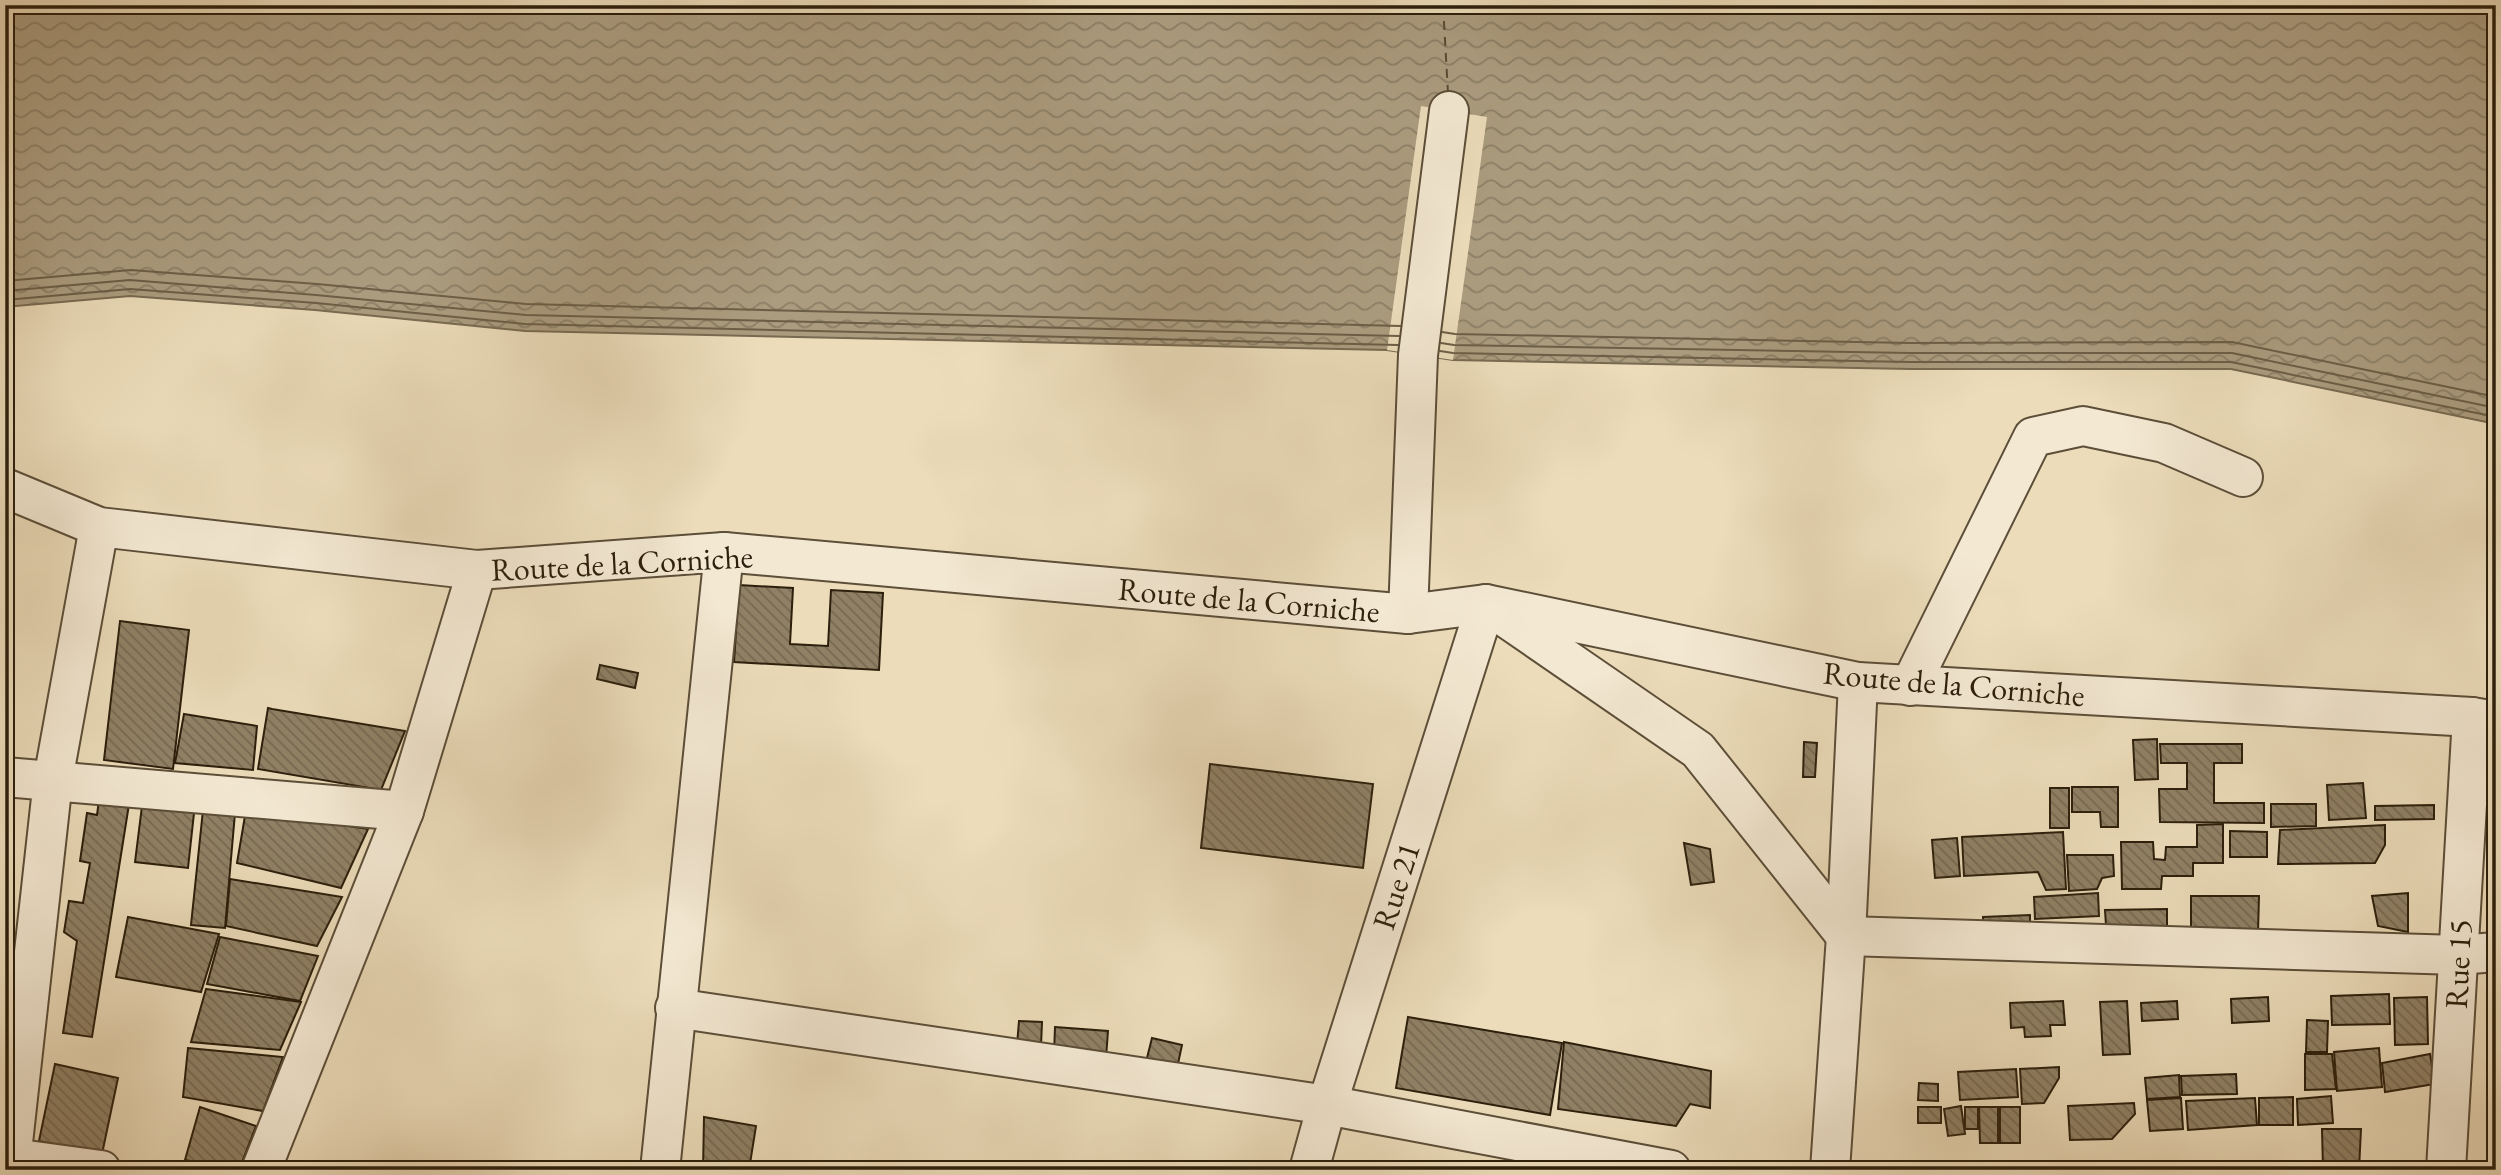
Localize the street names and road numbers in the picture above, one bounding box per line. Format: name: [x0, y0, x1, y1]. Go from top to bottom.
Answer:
street label: Route de la Corniche: [490, 535, 754, 591]
street label: Route de la Corniche: [1116, 568, 1382, 632]
street label: Route de la Corniche: [1821, 652, 2087, 716]
street label: Rue 21: [1362, 837, 1430, 935]
street label: Rue 15: [2435, 918, 2481, 1010]

